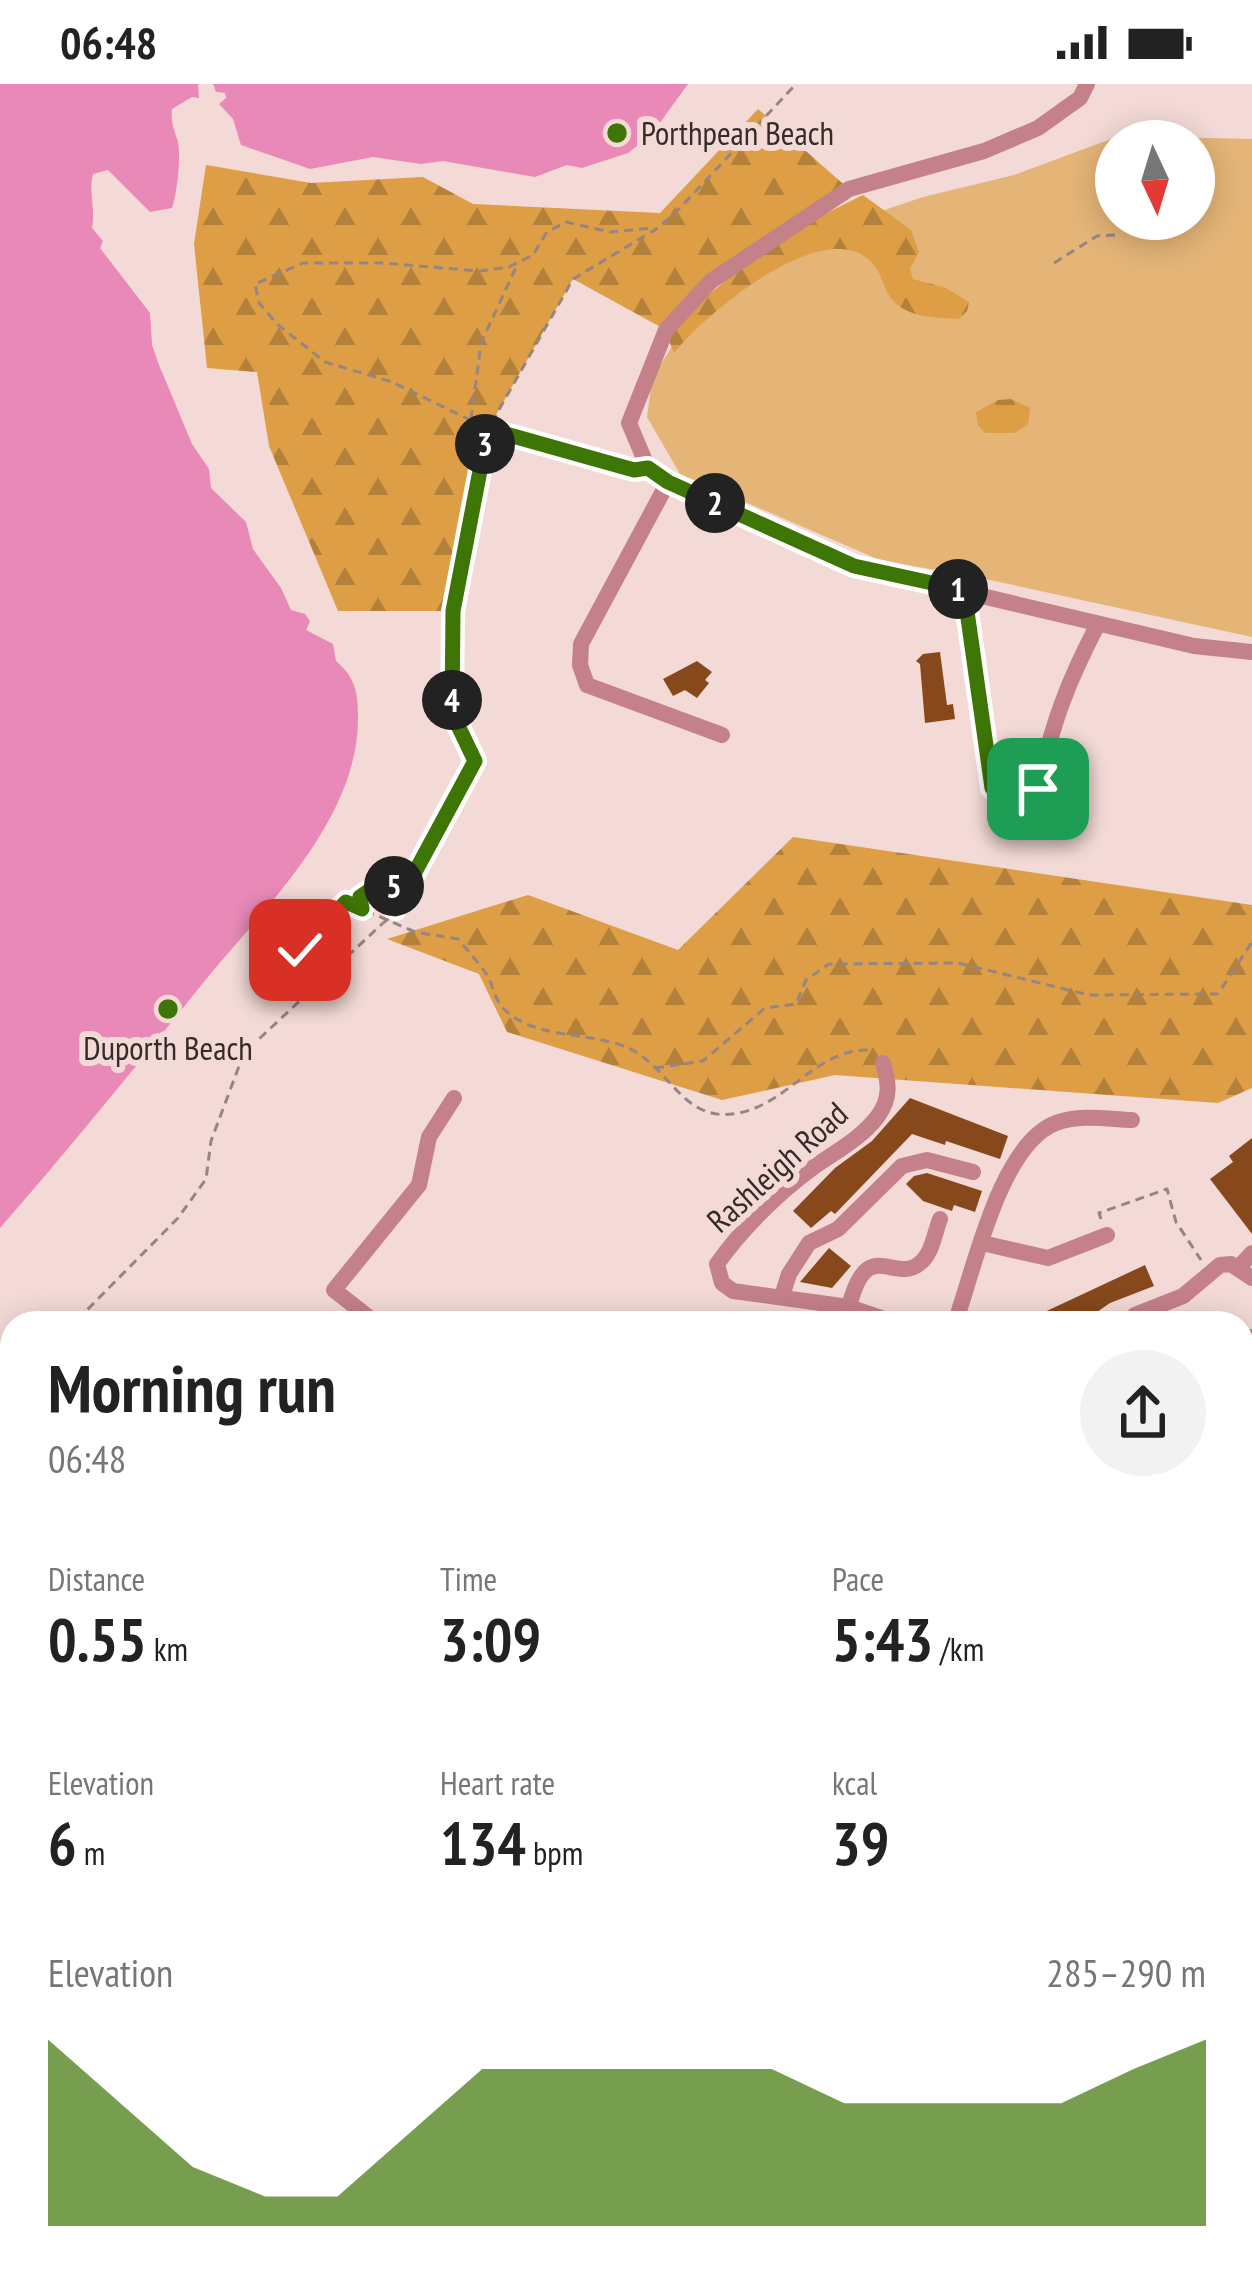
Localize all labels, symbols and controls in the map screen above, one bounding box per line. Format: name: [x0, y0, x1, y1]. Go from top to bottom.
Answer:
text: 06:48: [60, 13, 157, 71]
place label: Porthpean Beach: [641, 111, 834, 154]
marker: Porthpean Beach: [604, 120, 630, 146]
north arrow: [1095, 120, 1215, 240]
map controls: [1095, 120, 1215, 240]
pin: 3: [455, 414, 515, 474]
text: 3: [477, 422, 493, 465]
pin: 2: [685, 473, 745, 533]
text: 2: [707, 481, 723, 524]
pin: 1: [928, 559, 988, 619]
text: 1: [950, 567, 966, 610]
pin: 4: [422, 670, 482, 730]
text: 4: [444, 678, 460, 721]
pin: [987, 738, 1089, 840]
icon: arrive: [1005, 756, 1071, 822]
pin: 5: [364, 856, 424, 916]
text: 5: [386, 864, 402, 907]
pin: [249, 899, 351, 1001]
icon: check: [267, 917, 333, 983]
marker: Duporth Beach: [155, 996, 181, 1022]
place label: Duporth Beach: [83, 1026, 253, 1069]
street label: Rashleigh Road: [697, 1092, 856, 1241]
text: Morning run: [48, 1345, 336, 1430]
button: share: [1080, 1350, 1206, 1476]
text: 06:48: [48, 1433, 126, 1484]
text: Distance: [48, 1557, 145, 1600]
text: Time: [440, 1557, 497, 1600]
text: Pace: [832, 1557, 884, 1600]
text: 0.55: [48, 1600, 147, 1678]
text: 3:09: [440, 1600, 541, 1678]
text: 5:43: [832, 1600, 933, 1678]
text: km: [147, 1627, 188, 1670]
text: /km: [933, 1627, 984, 1670]
text: Elevation: [48, 1761, 154, 1804]
text: Heart rate: [440, 1761, 555, 1804]
text: kcal: [832, 1761, 877, 1804]
text: 6: [48, 1804, 77, 1882]
text: 134: [440, 1804, 526, 1882]
text: 39: [832, 1804, 889, 1882]
text: m: [77, 1831, 105, 1874]
text: bpm: [526, 1831, 583, 1874]
text: Elevation: [48, 1947, 173, 1998]
text: 285–290 m: [1046, 1947, 1206, 1998]

